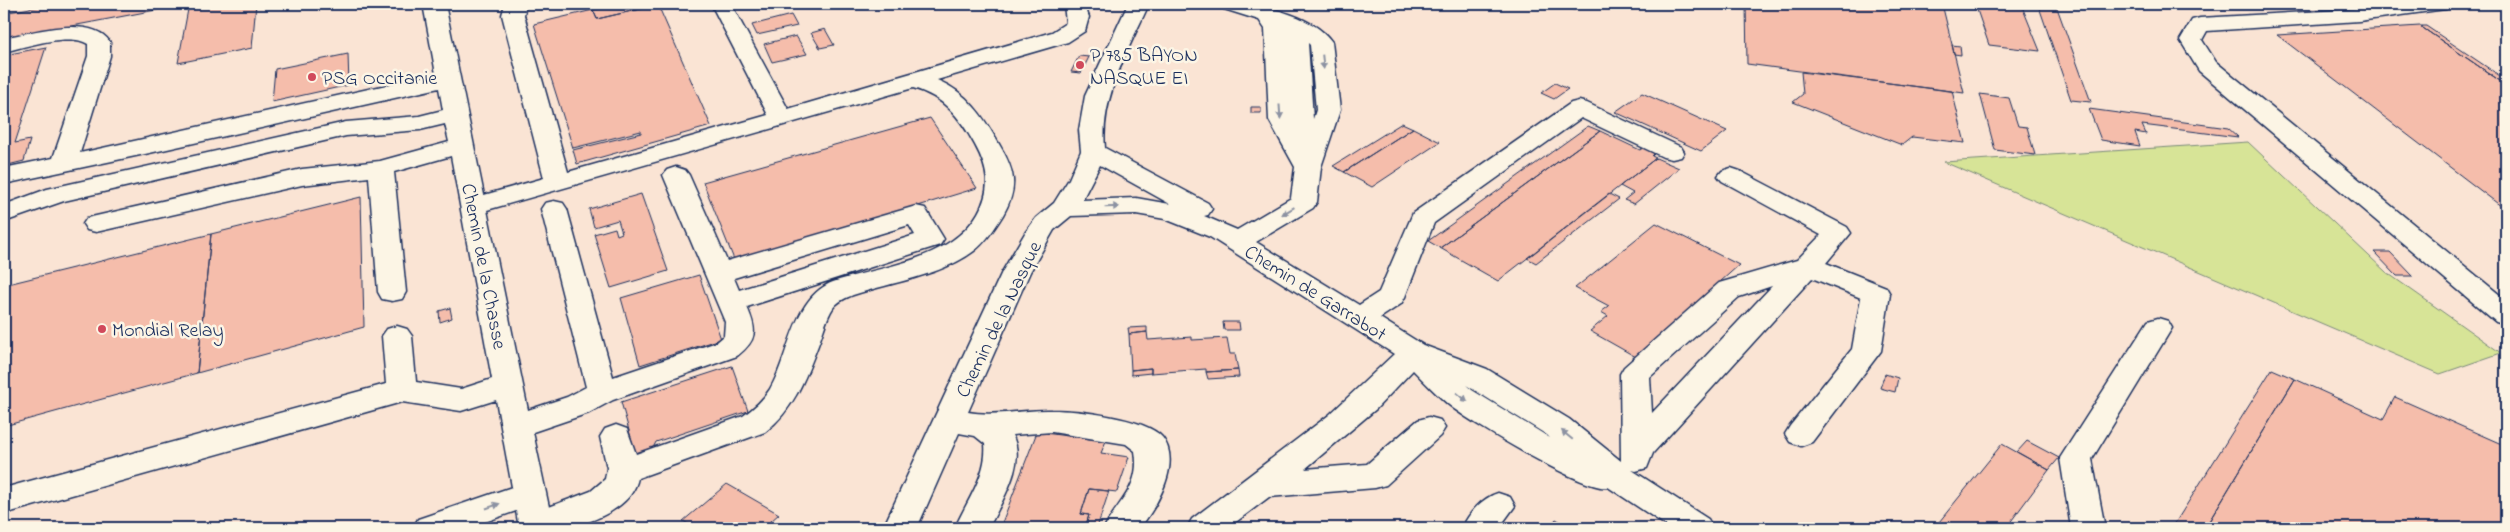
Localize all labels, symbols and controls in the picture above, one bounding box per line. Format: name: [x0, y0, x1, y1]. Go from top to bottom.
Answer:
place label: P 785 BAYON NASQUE EI: [1090, 42, 1198, 94]
one-way arrow: [1319, 54, 1327, 70]
marker: P 785 BAYON NASQUE EI: [1074, 59, 1086, 71]
place label: PSG Occitanie: [322, 65, 437, 94]
marker: PSG Occitanie: [306, 71, 318, 83]
one-way arrow: [1277, 105, 1285, 121]
street label: Chemin de la Chasse: [452, 181, 513, 352]
one-way arrow: [1105, 203, 1121, 211]
one-way arrow: [1281, 207, 1295, 216]
street label: Chemin de la Nasque: [950, 237, 1051, 403]
street label: Chemin de Garrabot: [1238, 239, 1392, 350]
place label: Mondial Relay: [112, 317, 224, 346]
marker: Mondial Relay: [96, 323, 108, 335]
one-way arrow: [1455, 392, 1468, 403]
one-way arrow: [1561, 429, 1574, 440]
one-way arrow: [486, 502, 501, 510]

